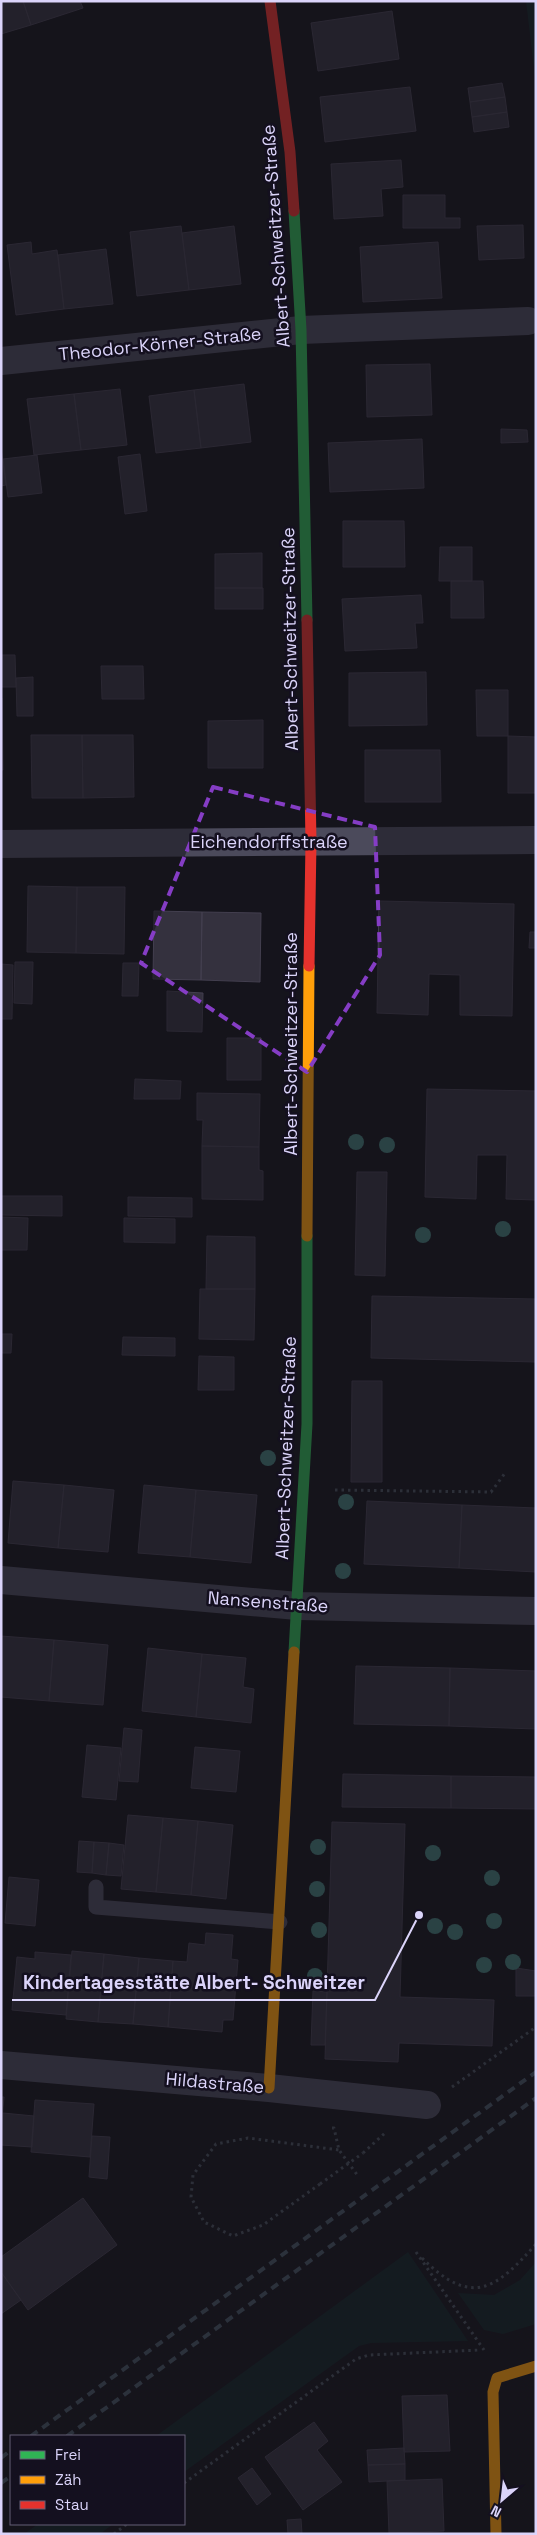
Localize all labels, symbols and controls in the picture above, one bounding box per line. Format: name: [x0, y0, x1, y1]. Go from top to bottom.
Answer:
street label: Albert-Schweitzer-Straße: [256, 124, 295, 348]
street label: Theodor-Körner-Straße: [57, 321, 262, 366]
street label: Albert-Schweitzer-Straße: [276, 527, 303, 751]
street label: Eichendorffstraße: [190, 830, 348, 853]
street label: Albert-Schweitzer-Straße: [279, 932, 302, 1156]
street label: Albert-Schweitzer-Straße: [270, 1336, 301, 1560]
street label: Nansenstraße: [207, 1586, 329, 1617]
callout: Kindertagesstätte Albert- Schweitzer: [12, 1966, 375, 2000]
text: Kindertagesstätte Albert- Schweitzer: [23, 1970, 365, 1995]
street label: Hildastraße: [165, 2067, 265, 2098]
legend: [10, 2435, 185, 2525]
text: Frei: [55, 2445, 81, 2464]
text: Zäh: [55, 2470, 81, 2489]
north arrow: [477, 2475, 527, 2525]
text: Stau: [55, 2495, 89, 2514]
text: N: [488, 2501, 504, 2522]

